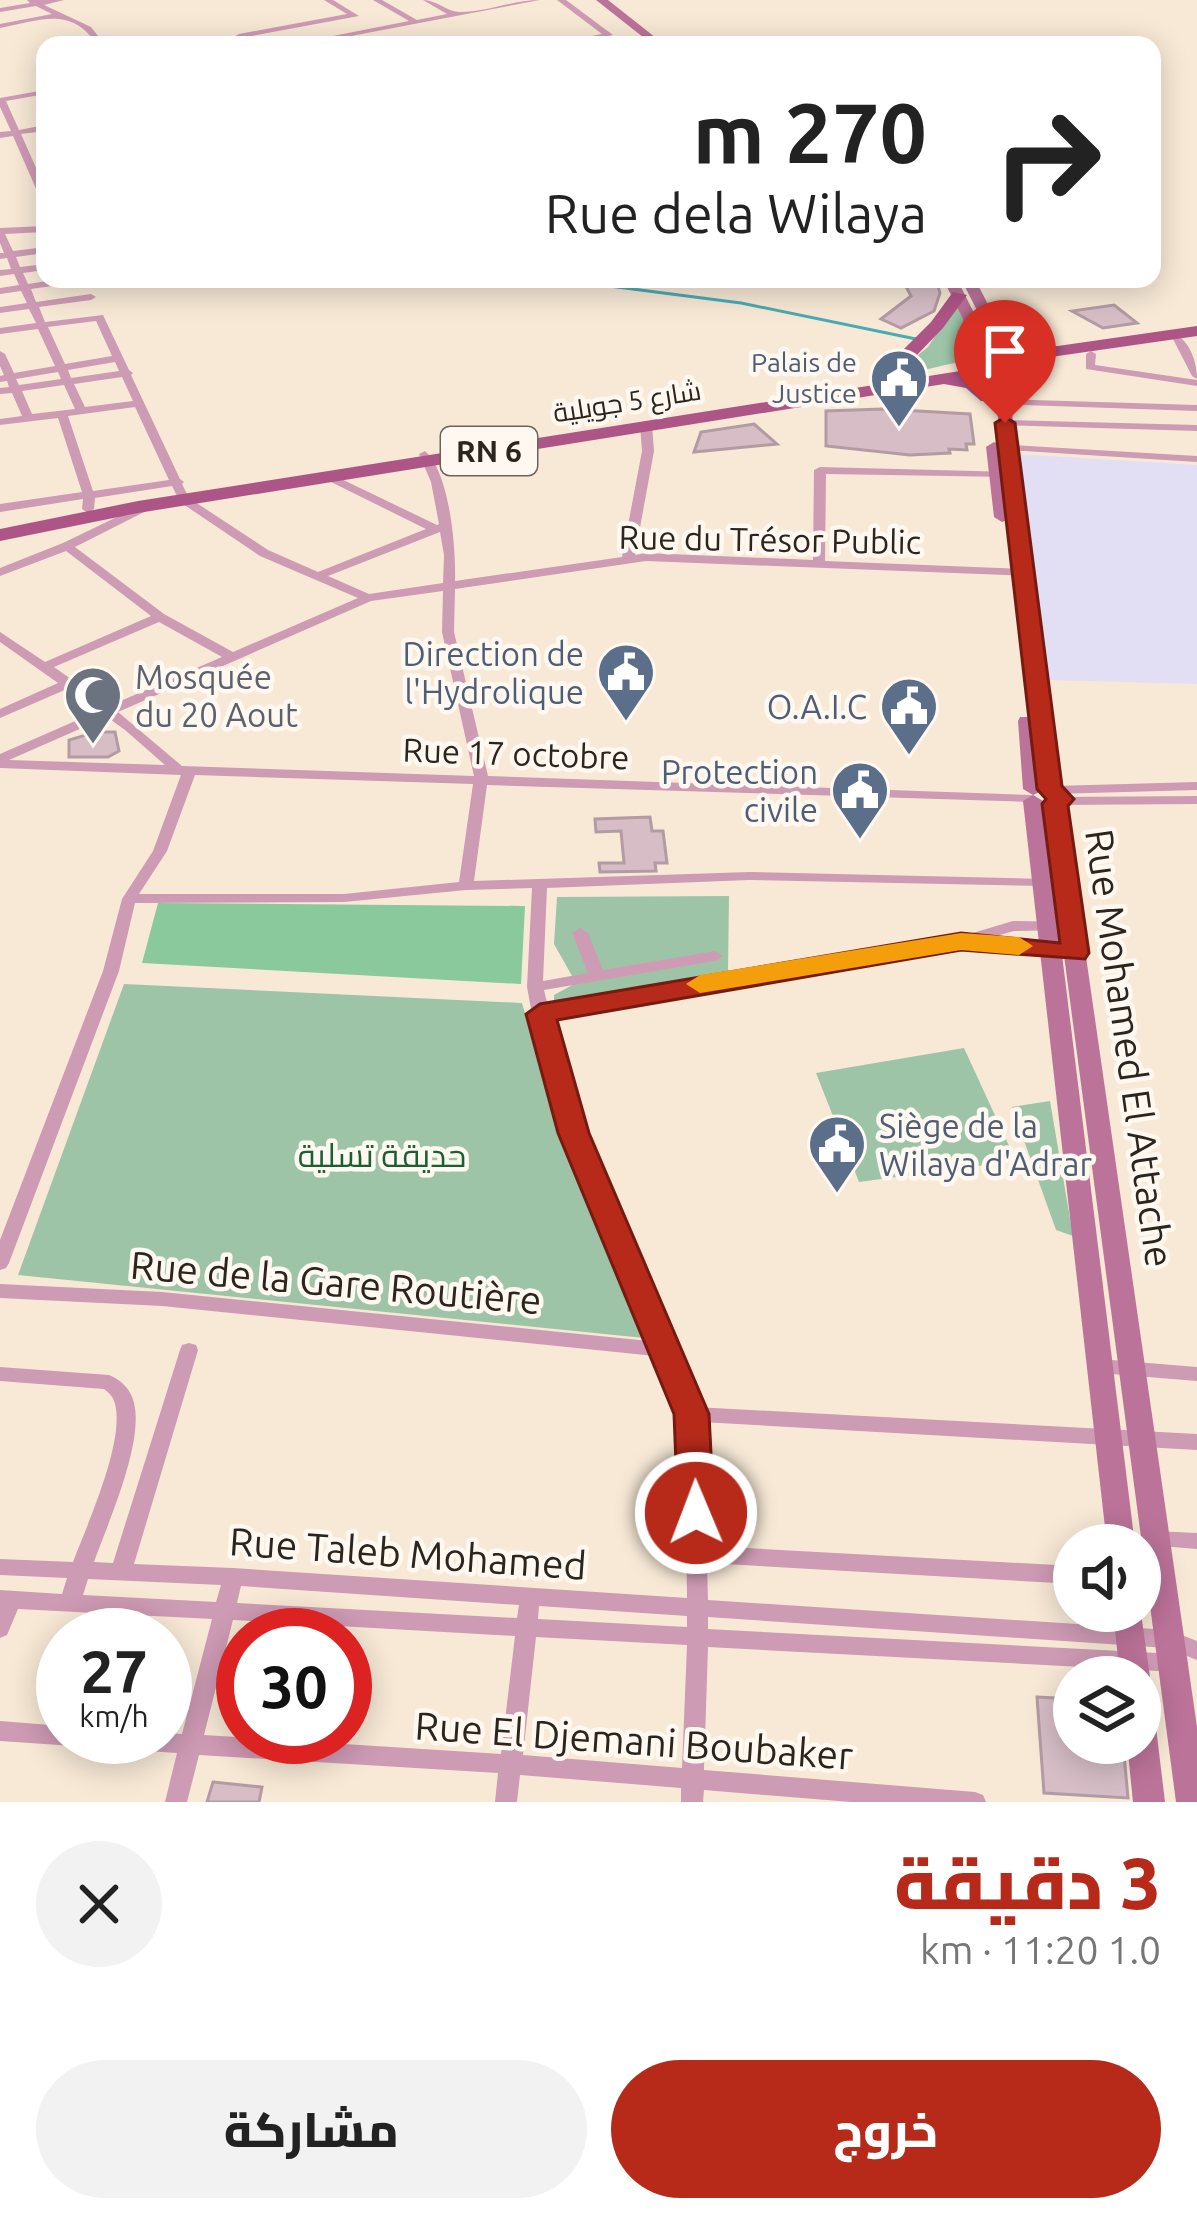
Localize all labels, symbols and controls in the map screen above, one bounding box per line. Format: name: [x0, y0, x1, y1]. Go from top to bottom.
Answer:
icon: right: [969, 84, 1125, 240]
text: 270 m: [693, 85, 927, 179]
text: Rue dela Wilaya: [545, 183, 927, 243]
pin: [954, 300, 1056, 423]
icon: arrive: [972, 318, 1038, 384]
place label: Palais de Justice: [751, 347, 857, 408]
public building icon: Palais de Justice: [868, 347, 930, 429]
street label: شارع 5 جويلية: [551, 374, 704, 431]
road number: RN 6: [441, 427, 537, 475]
street label: Rue du Trésor Public: [619, 518, 921, 560]
place label: Direction de l'Hydrolique: [402, 635, 584, 710]
public building icon: Direction de l'Hydrolique: [595, 641, 657, 723]
place label: Mosquée du 20 Aout: [135, 658, 298, 733]
mosque icon: Mosquée du 20 Aout: [62, 664, 124, 746]
public building icon: O.A.I.C: [878, 675, 940, 757]
place label: O.A.I.C: [767, 688, 867, 725]
street label: Rue 17 octobre: [402, 731, 630, 775]
place label: Protection civile: [661, 753, 818, 828]
public building icon: Protection civile: [829, 759, 891, 841]
street label: Rue Mohamed El Attache: [1078, 826, 1182, 1270]
place label: Siège de la Wilaya d'Adrar: [879, 1107, 1093, 1182]
public building icon: Siège de la Wilaya d'Adrar: [806, 1113, 868, 1195]
park label: حديقة تسلية: [298, 1136, 466, 1173]
street label: Rue de la Gare Routière: [129, 1243, 543, 1321]
position arrow: [633, 1450, 759, 1576]
street label: Rue Taleb Mohamed: [228, 1519, 588, 1587]
map controls: [1053, 1524, 1161, 1764]
button: sound: [1053, 1524, 1161, 1632]
speed limit sign: 30: [216, 1608, 372, 1764]
text: 27: [80, 1637, 148, 1704]
button: layers: [1053, 1656, 1161, 1764]
text: km/h: [79, 1699, 149, 1733]
street label: Rue El Djemani Boubaker: [414, 1703, 855, 1777]
button: close: [36, 1841, 162, 1967]
text: 3 دقيقة: [894, 1842, 1161, 1923]
text: 1.0 km · 11:20: [920, 1928, 1161, 1971]
button: مشاركة: [36, 2060, 587, 2198]
button: خروج: [611, 2060, 1161, 2198]

